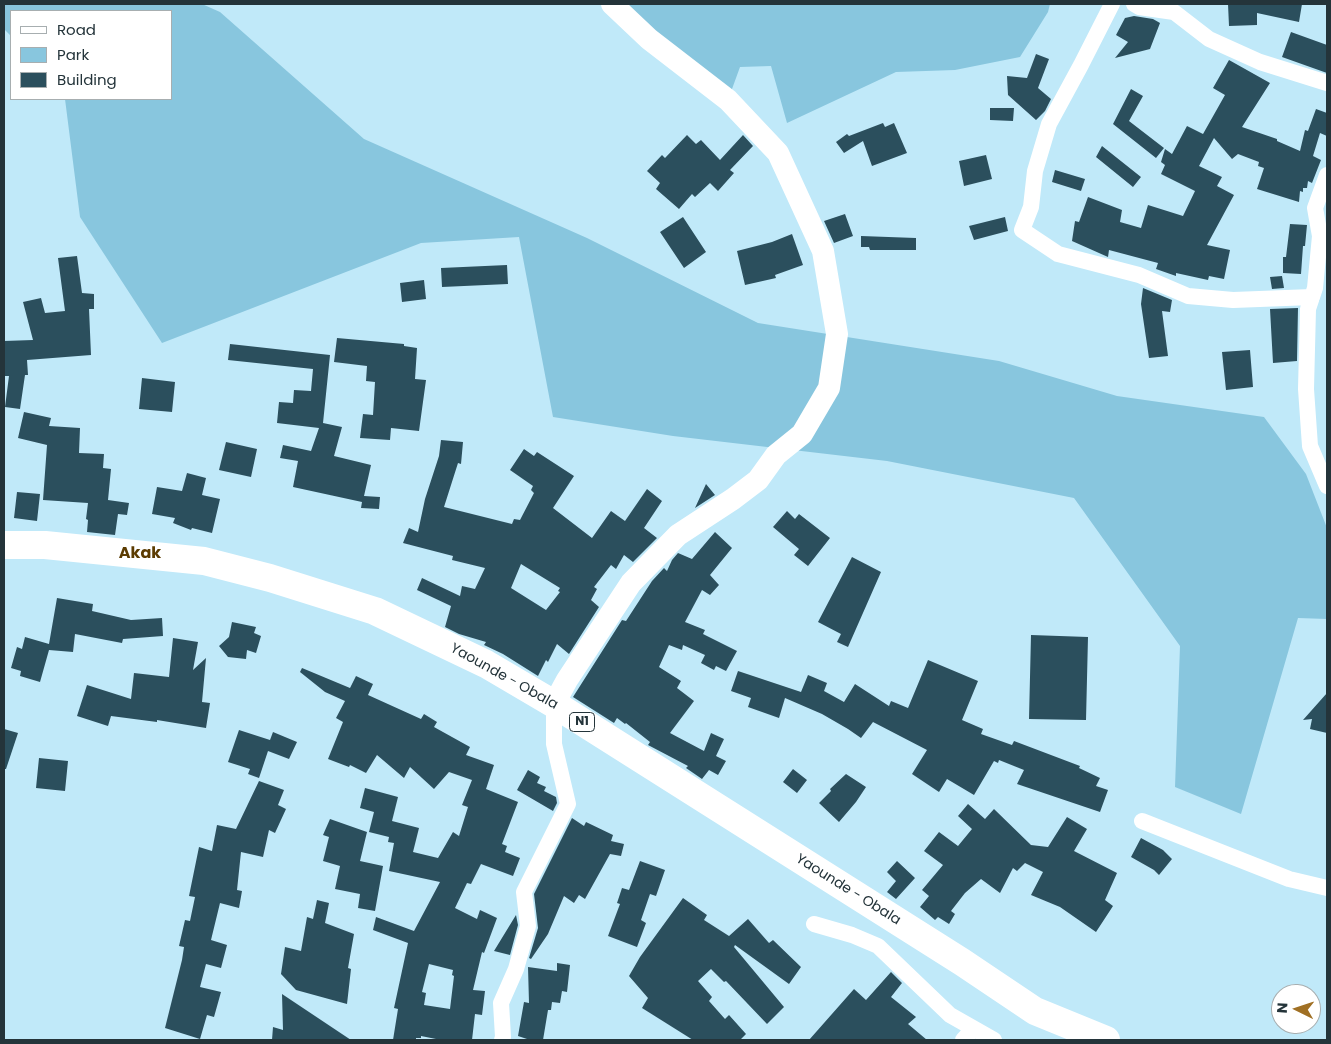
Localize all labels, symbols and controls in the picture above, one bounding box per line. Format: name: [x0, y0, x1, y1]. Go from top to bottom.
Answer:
legend: [10, 10, 172, 100]
text: Road: [57, 19, 96, 40]
text: Park: [57, 44, 89, 65]
text: Building: [57, 69, 117, 90]
district label: Akak: [119, 544, 161, 564]
street label: Yaounde - Obala: [447, 640, 561, 714]
road number: N1: [570, 712, 594, 732]
street label: Yaounde - Obala: [792, 851, 904, 929]
north arrow: [1271, 984, 1321, 1034]
text: N: [1272, 1002, 1292, 1014]

